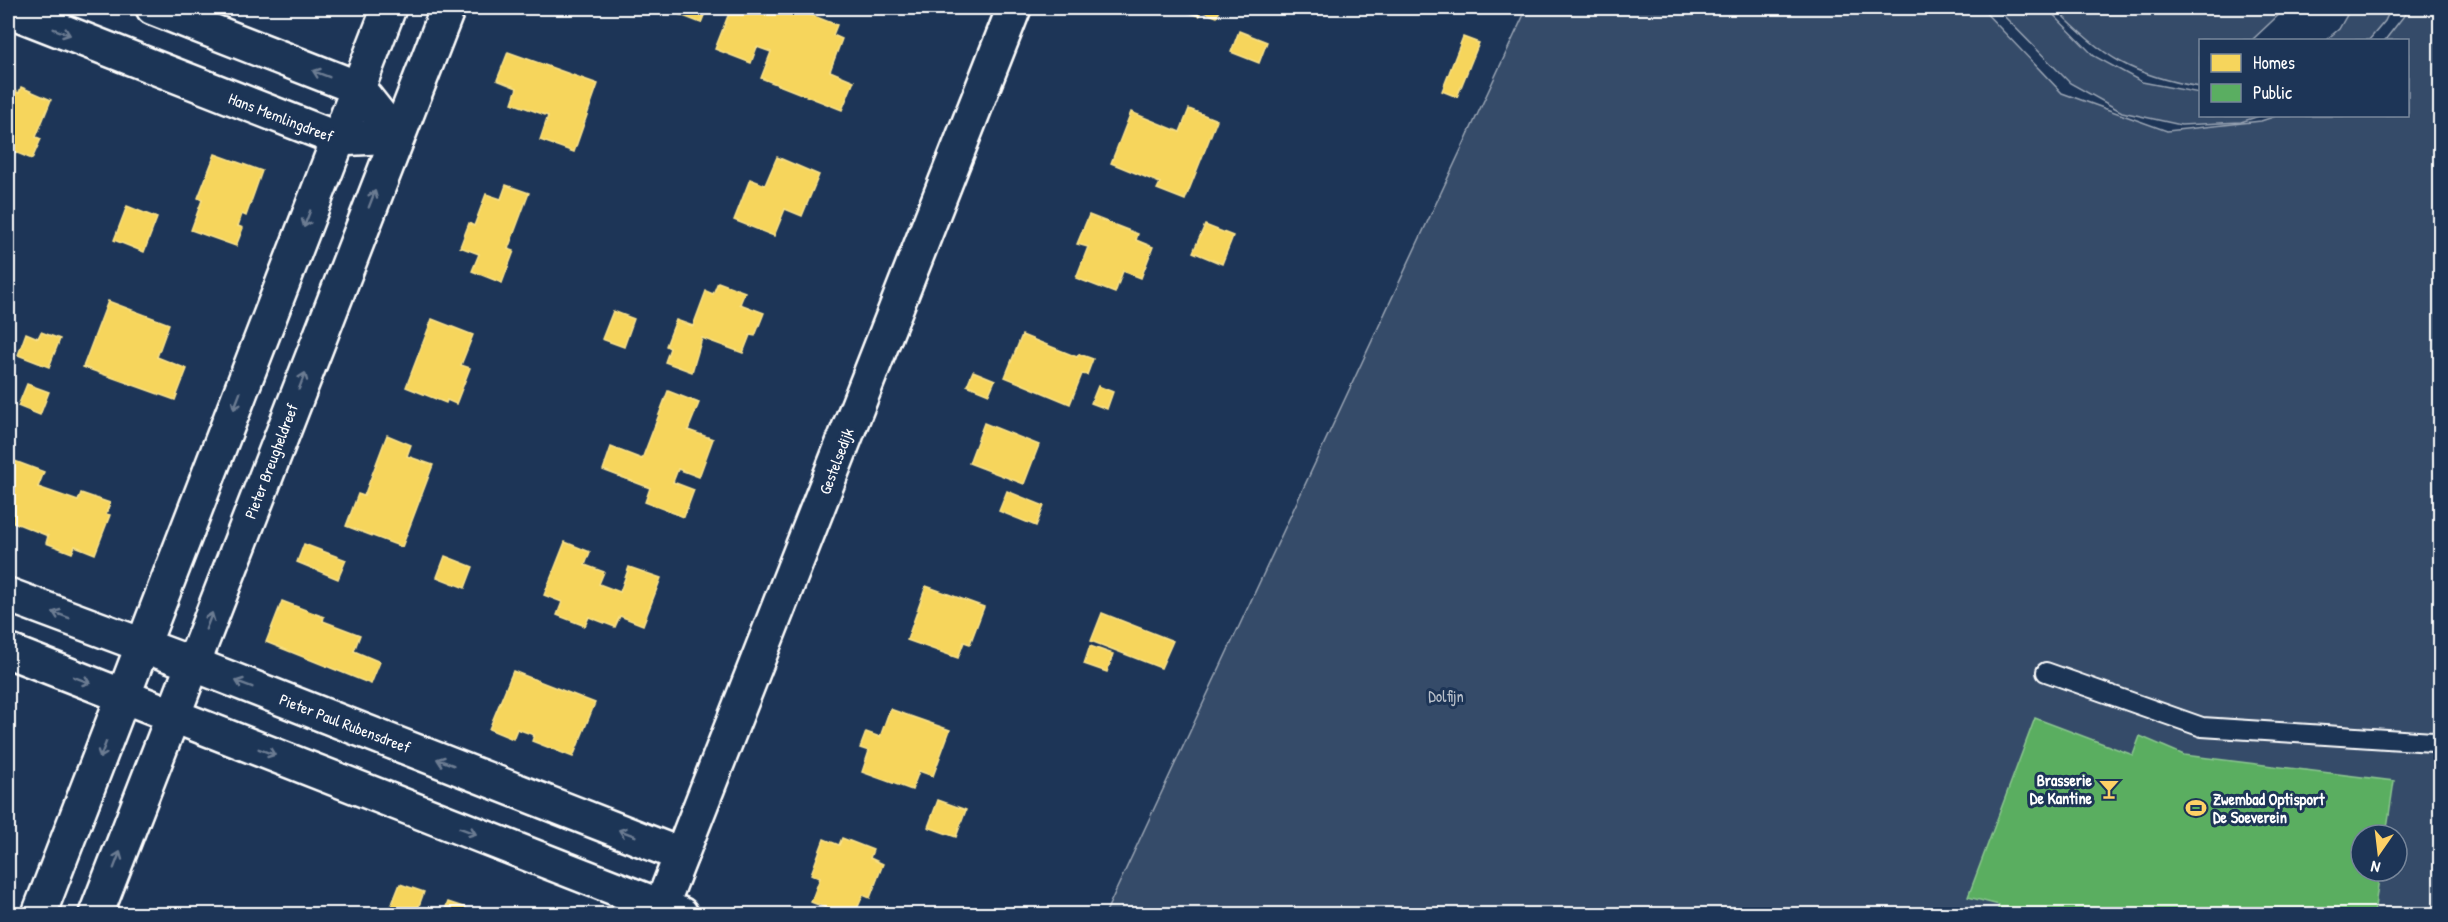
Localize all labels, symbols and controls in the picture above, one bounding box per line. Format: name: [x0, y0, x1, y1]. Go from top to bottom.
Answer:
one-way arrow: [52, 27, 71, 38]
legend: [2199, 39, 2409, 117]
text: Homes: [2253, 50, 2295, 75]
one-way arrow: [313, 67, 331, 78]
text: Public: [2253, 80, 2292, 105]
street label: Hans Memlingdreef: [225, 87, 337, 147]
one-way arrow: [367, 190, 378, 208]
one-way arrow: [301, 209, 312, 228]
one-way arrow: [297, 372, 308, 390]
one-way arrow: [231, 391, 242, 409]
street label: Pieter Breugheldreef: [239, 400, 303, 522]
street label: Gestelsedijk: [813, 424, 859, 497]
one-way arrow: [53, 609, 71, 620]
one-way arrow: [205, 613, 216, 631]
one-way arrow: [72, 675, 91, 686]
one-way arrow: [235, 678, 254, 689]
park label: Dolfijn: [1428, 685, 1464, 707]
street label: Pieter Paul Rubensdreef: [276, 688, 414, 758]
one-way arrow: [97, 741, 108, 759]
one-way arrow: [257, 747, 276, 758]
one-way arrow: [436, 756, 455, 767]
place label: Brasserie De Kantine: [2030, 769, 2093, 809]
bar icon: Brasserie De Kantine: [2097, 777, 2121, 801]
place label: Zwembad Optisport De Soeverein: [2213, 788, 2325, 828]
sports icon: Zwembad Optisport De Soeverein: [2184, 796, 2208, 820]
north arrow: [2349, 823, 2409, 883]
one-way arrow: [458, 826, 477, 837]
one-way arrow: [618, 827, 637, 838]
one-way arrow: [112, 851, 123, 870]
text: N: [2368, 856, 2382, 879]

